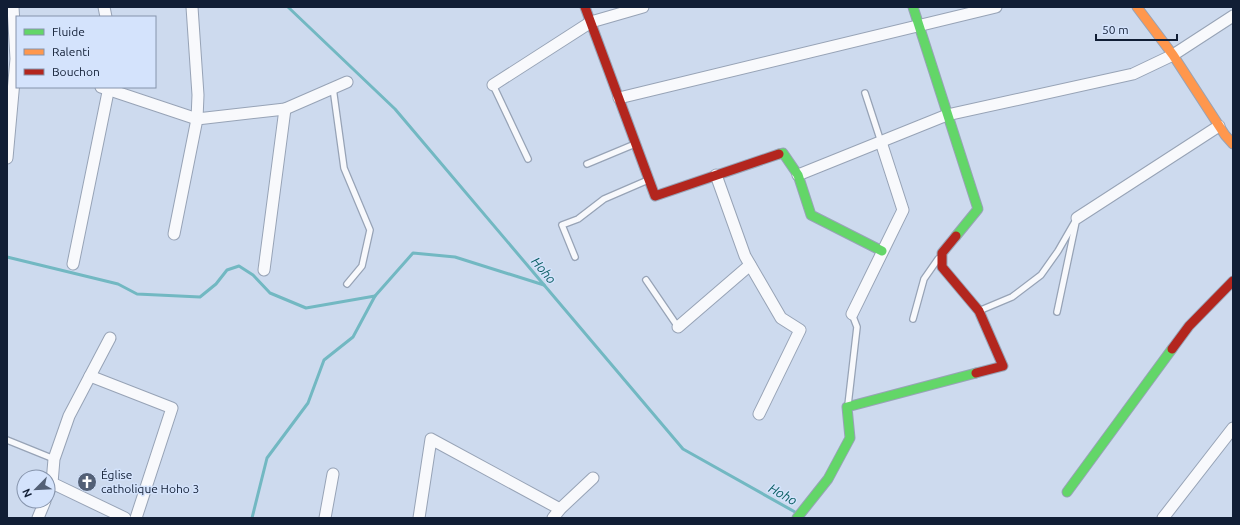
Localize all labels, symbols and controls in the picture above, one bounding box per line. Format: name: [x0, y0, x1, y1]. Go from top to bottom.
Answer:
legend: [16, 16, 156, 88]
scale bar: [1096, 16, 1177, 42]
text: 50 m: [1102, 23, 1129, 36]
text: Fluide: [52, 25, 85, 38]
text: Ralenti: [52, 45, 90, 58]
text: Bouchon: [52, 65, 100, 78]
water label: Hoho: [529, 254, 559, 286]
place label: Église catholique Hoho 3: [101, 468, 199, 495]
north arrow: [16, 469, 56, 509]
church icon: Église catholique Hoho 3: [76, 471, 98, 493]
water label: Hoho: [766, 481, 800, 507]
text: N: [20, 487, 34, 499]

